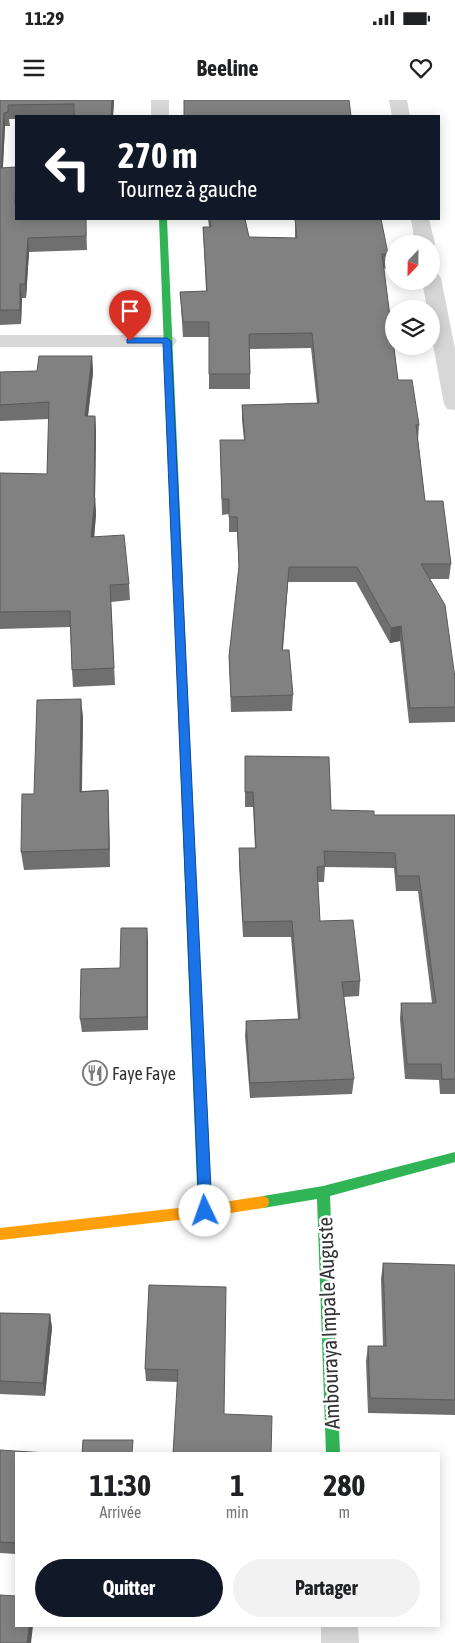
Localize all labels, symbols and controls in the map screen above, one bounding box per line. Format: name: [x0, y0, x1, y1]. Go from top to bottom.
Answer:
text: 11:29: [25, 7, 64, 29]
icon: menu: [20, 54, 48, 82]
icon: heart: [407, 54, 435, 82]
text: Beeline: [197, 55, 258, 81]
icon: left: [35, 135, 100, 200]
text: 270 m: [118, 135, 197, 175]
text: Tournez à gauche: [118, 176, 257, 202]
north arrow: [385, 235, 440, 290]
map controls: [385, 235, 440, 355]
pin: [109, 290, 151, 341]
icon: arrive: [116, 297, 144, 325]
button: layers: [385, 300, 440, 355]
restaurant icon: Faye Faye: [82, 1060, 108, 1086]
place label: Faye Faye: [112, 1063, 176, 1084]
position arrow: [178, 1184, 230, 1236]
street label: Ambouraya Impale Auguste: [312, 1216, 344, 1430]
text: 11:30: [89, 1468, 151, 1502]
text: 1: [230, 1468, 244, 1502]
text: 280: [323, 1468, 365, 1502]
text: Arrivée: [99, 1503, 141, 1521]
text: min: [226, 1503, 249, 1521]
text: m: [339, 1503, 350, 1521]
button: Quitter: [35, 1559, 223, 1617]
button: Partager: [233, 1559, 420, 1617]

